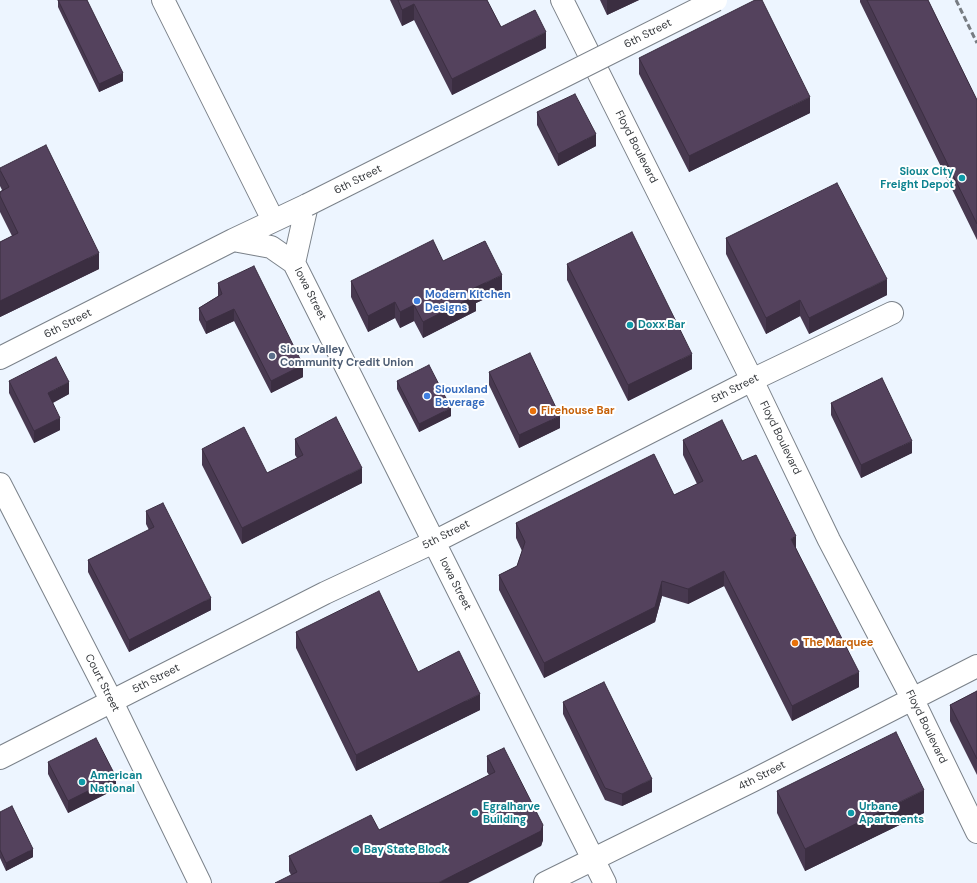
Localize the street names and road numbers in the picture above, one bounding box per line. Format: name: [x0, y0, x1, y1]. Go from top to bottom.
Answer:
street label: 6th Street: [622, 16, 674, 52]
street label: Floyd Boulevard: [612, 108, 660, 186]
street label: 6th Street: [332, 162, 384, 198]
street label: Iowa Street: [291, 266, 329, 322]
street label: 6th Street: [42, 306, 94, 342]
street label: 5th Street: [709, 371, 761, 407]
street label: Floyd Boulevard: [757, 399, 803, 477]
street label: 5th Street: [420, 517, 472, 553]
street label: Iowa Street: [436, 556, 474, 612]
street label: Court Street: [82, 652, 122, 714]
street label: 5th Street: [130, 661, 182, 697]
street label: Floyd Boulevard: [903, 688, 949, 766]
street label: 4th Street: [736, 758, 788, 794]

